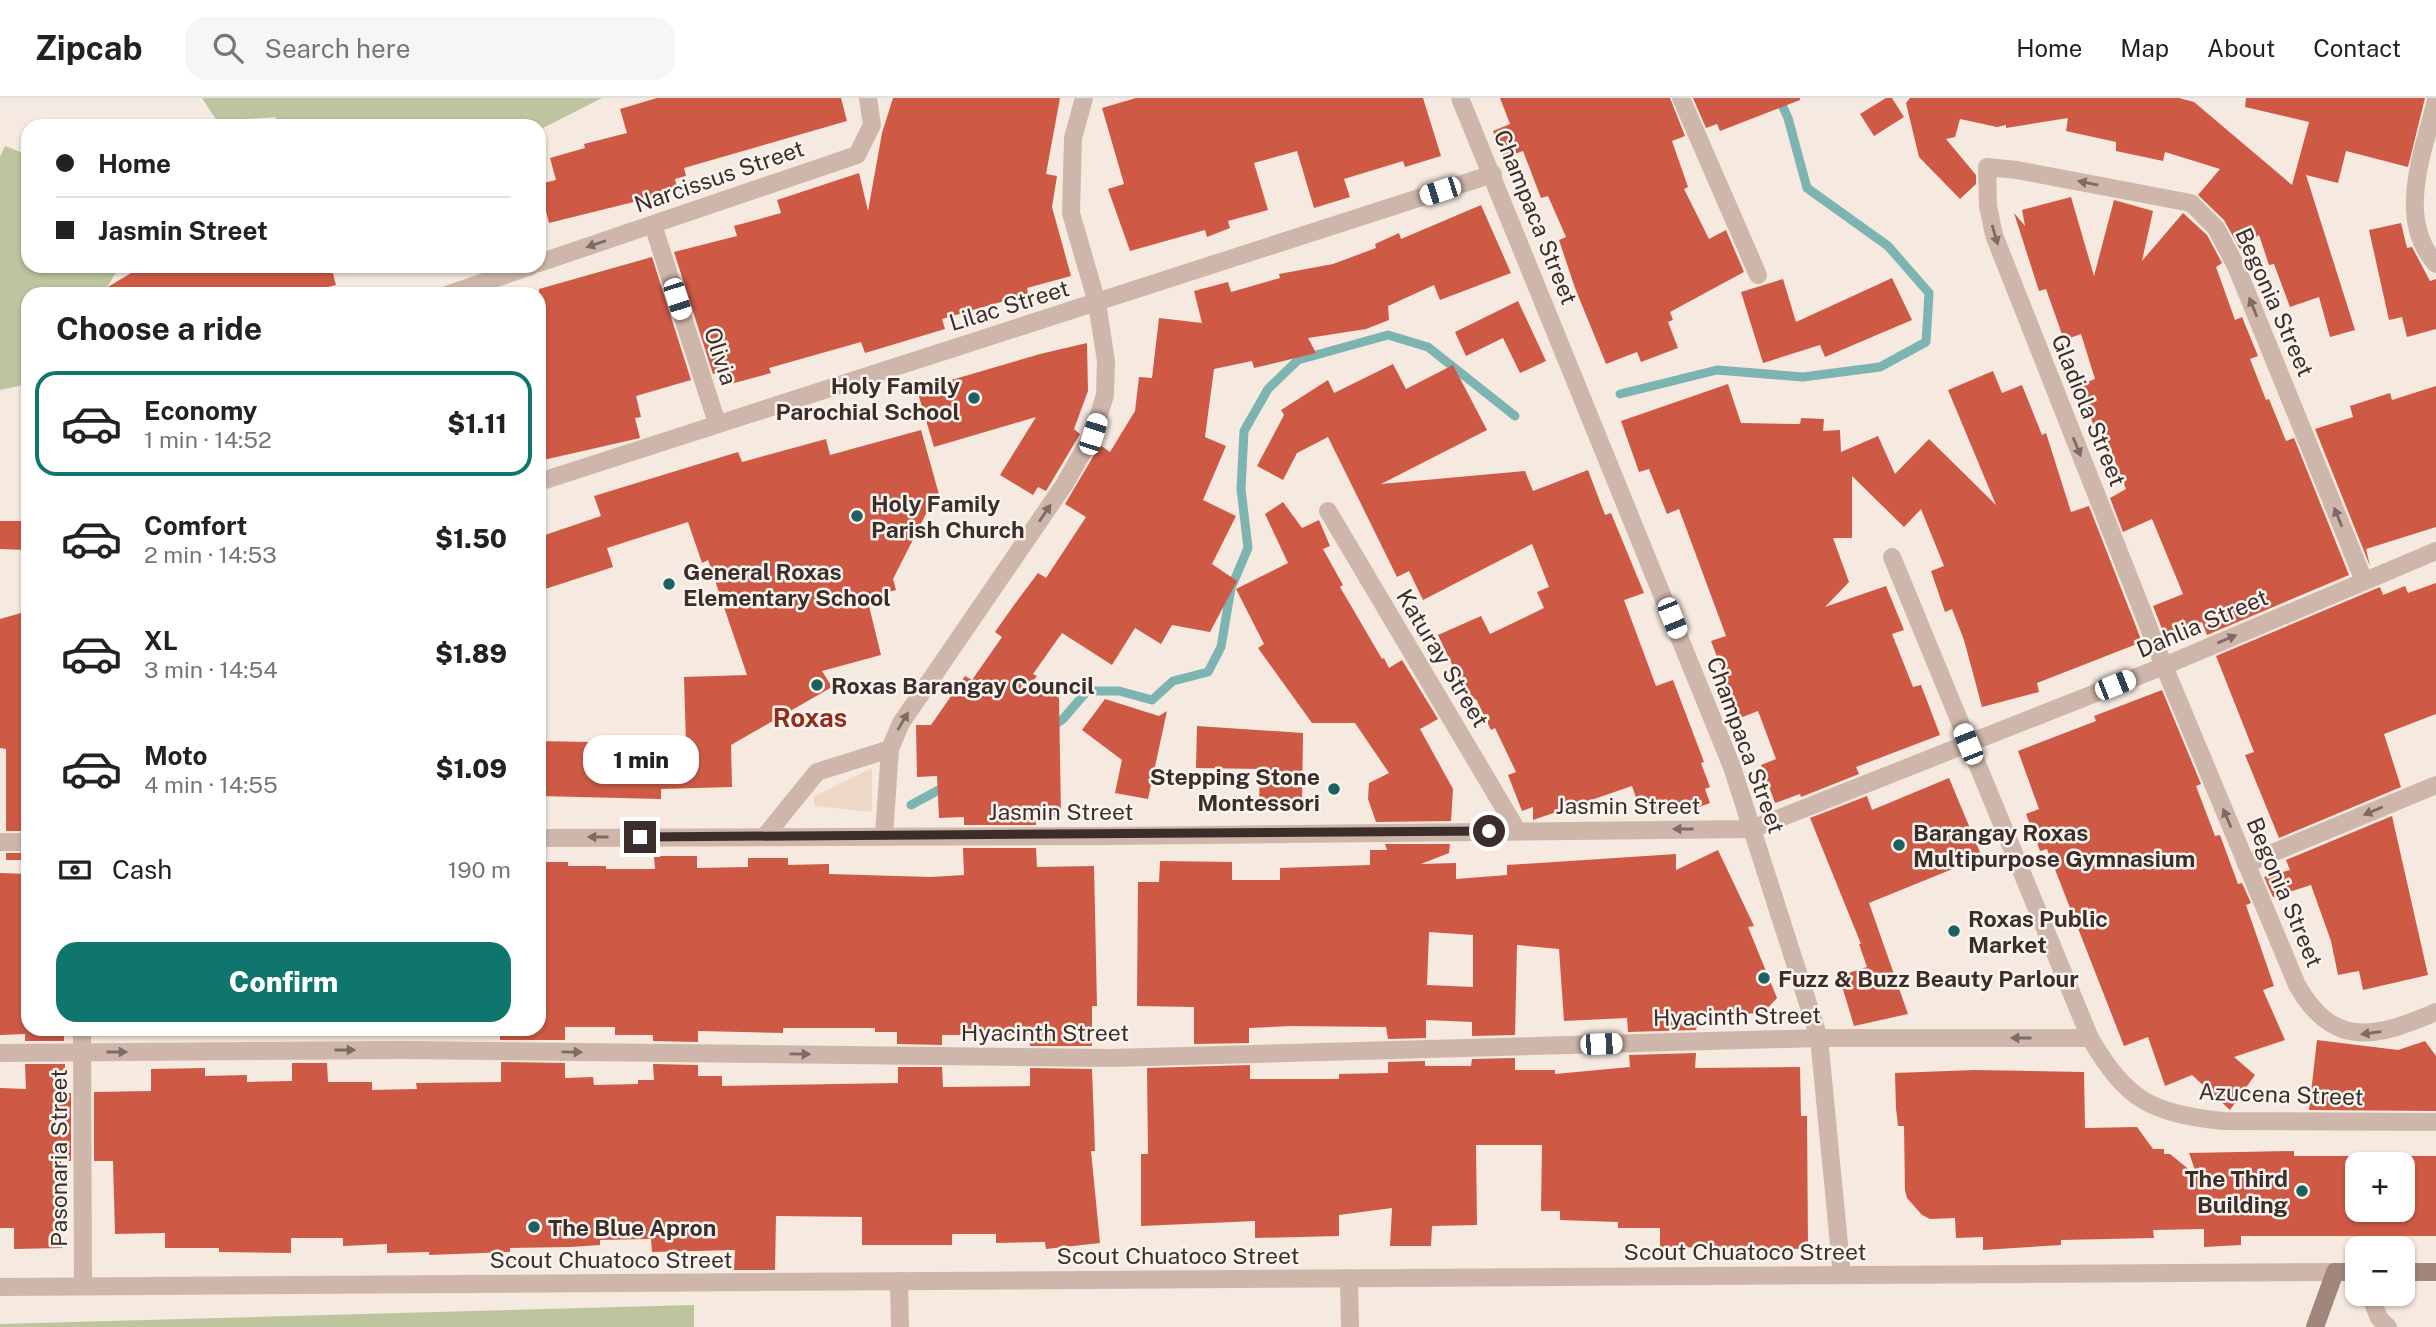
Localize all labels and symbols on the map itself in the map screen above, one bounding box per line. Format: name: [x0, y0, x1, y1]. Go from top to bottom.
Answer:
street label: Champaca Street: [1489, 126, 1583, 308]
street label: Narcissus Street: [631, 134, 807, 218]
car: [1417, 175, 1464, 207]
one-way arrow: [2077, 177, 2099, 188]
street label: Begonia Street: [2230, 223, 2320, 381]
one-way arrow: [1990, 224, 2000, 245]
one-way arrow: [585, 239, 606, 250]
street label: Lilac Street: [946, 274, 1072, 336]
car: [661, 276, 694, 322]
one-way arrow: [2247, 296, 2258, 317]
street label: Olivia: [699, 324, 743, 388]
street label: Gladiola Street: [2046, 330, 2132, 490]
place label: Holy Family Parochial School: [776, 372, 960, 425]
marker: Holy Family Parochial School: [966, 390, 982, 406]
car: [1077, 411, 1110, 457]
one-way arrow: [2072, 436, 2083, 457]
place label: Holy Family Parish Church: [871, 490, 1025, 543]
one-way arrow: [1038, 504, 1052, 522]
one-way arrow: [2333, 507, 2344, 528]
marker: Holy Family Parish Church: [849, 508, 865, 524]
place label: General Roxas Elementary School: [683, 558, 891, 611]
marker: General Roxas Elementary School: [661, 576, 677, 592]
street label: Dahlia Street: [2132, 583, 2272, 663]
street label: Katuray Street: [1391, 584, 1495, 732]
car: [1655, 595, 1690, 641]
one-way arrow: [2217, 633, 2237, 645]
street label: Champaca Street: [1702, 653, 1790, 837]
car: [2092, 667, 2139, 703]
place label: Roxas Barangay Council: [831, 672, 1095, 699]
marker: Roxas Barangay Council: [809, 677, 825, 693]
district label: Roxas: [773, 702, 847, 733]
one-way arrow: [897, 712, 909, 731]
car: [1951, 721, 1986, 767]
callout: 1 min: [582, 736, 698, 784]
place label: Stepping Stone Montessori: [1150, 763, 1320, 816]
marker: Stepping Stone Montessori: [1326, 781, 1342, 797]
street label: Jasmin Street: [1556, 792, 1700, 819]
street label: Jasmin Street: [989, 798, 1133, 825]
one-way arrow: [2363, 805, 2383, 817]
one-way arrow: [2222, 807, 2233, 828]
street label: Begonia Street: [2241, 813, 2329, 971]
route start: [1473, 815, 1505, 847]
place label: Barangay Roxas Multipurpose Gymnasium: [1913, 819, 2195, 872]
route end: [624, 821, 656, 853]
one-way arrow: [1672, 823, 1694, 835]
one-way arrow: [587, 832, 609, 843]
marker: Barangay Roxas Multipurpose Gymnasium: [1891, 837, 1907, 853]
place label: Roxas Public Market: [1968, 905, 2108, 958]
marker: Roxas Public Market: [1946, 923, 1962, 939]
place label: Fuzz & Buzz Beauty Parlour: [1778, 965, 2079, 992]
marker: Fuzz & Buzz Beauty Parlour: [1756, 970, 1772, 986]
street label: Hyacinth Street: [1653, 1001, 1821, 1031]
street label: Hyacinth Street: [961, 1019, 1129, 1046]
one-way arrow: [2360, 1028, 2382, 1039]
one-way arrow: [2010, 1032, 2032, 1044]
car: [1580, 1033, 1623, 1055]
one-way arrow: [334, 1045, 356, 1056]
one-way arrow: [106, 1046, 128, 1058]
one-way arrow: [561, 1046, 583, 1058]
one-way arrow: [789, 1049, 811, 1060]
street label: Pasonaria Street: [45, 1069, 72, 1247]
street label: Azucena Street: [2198, 1078, 2364, 1110]
place label: The Third Building: [2184, 1165, 2288, 1218]
marker: The Third Building: [2294, 1183, 2310, 1199]
place label: The Blue Apron: [548, 1214, 716, 1241]
marker: The Blue Apron: [526, 1219, 542, 1235]
street label: Scout Chuatoco Street: [1623, 1238, 1867, 1265]
street label: Scout Chuatoco Street: [1056, 1242, 1300, 1269]
street label: Scout Chuatoco Street: [489, 1246, 733, 1273]

